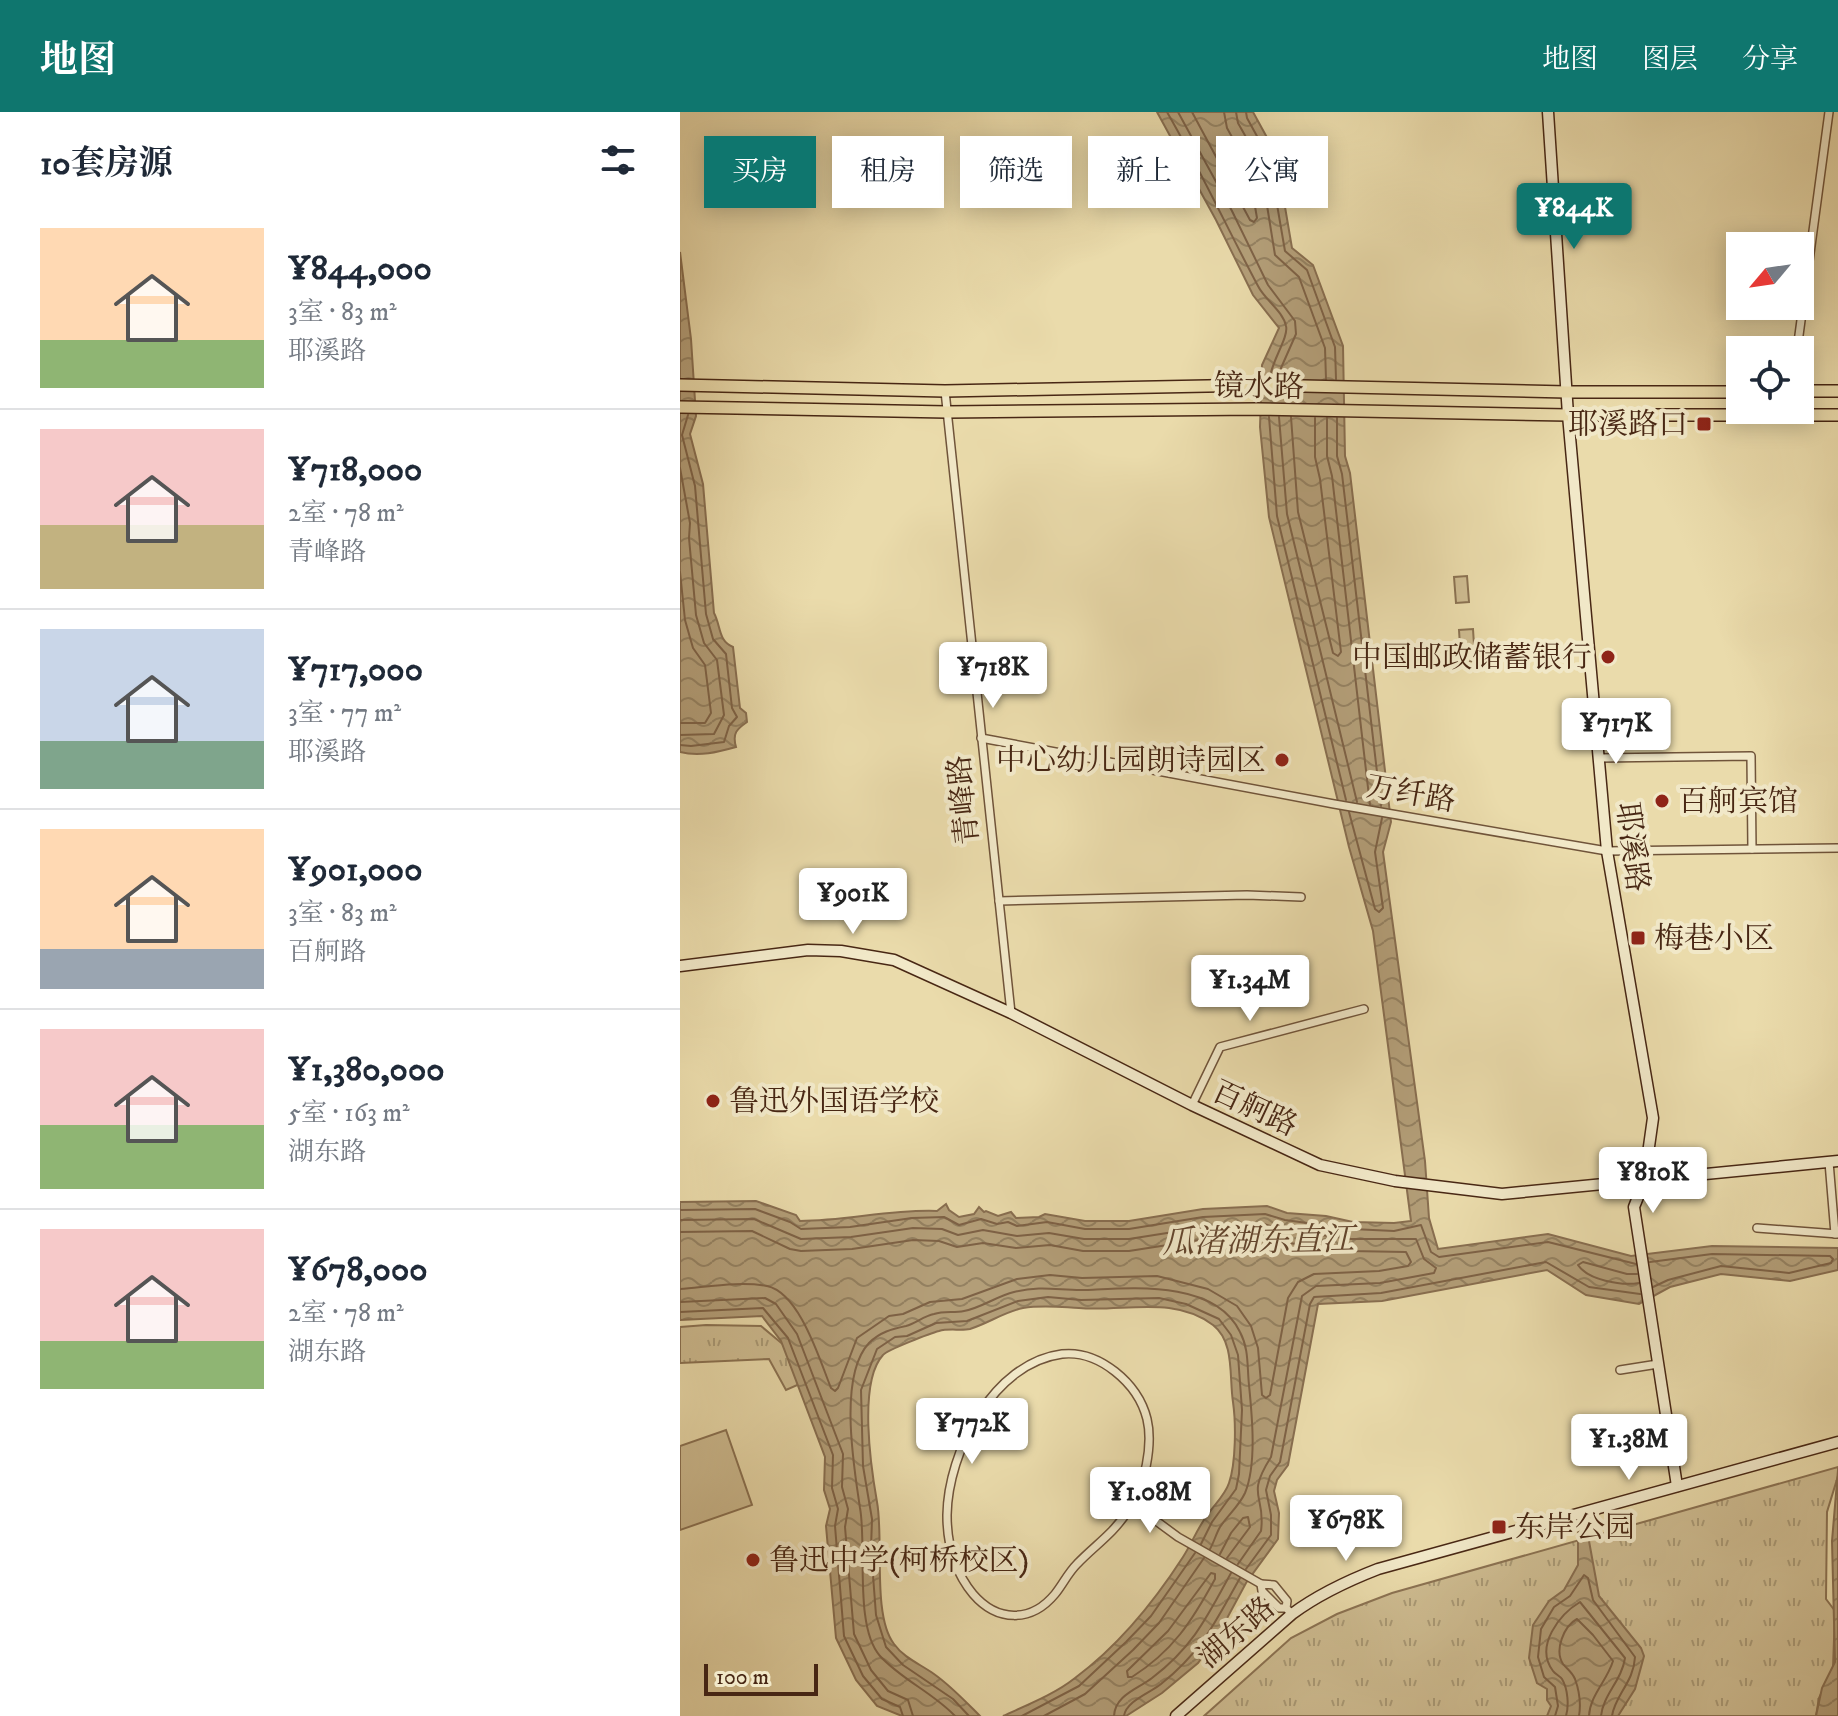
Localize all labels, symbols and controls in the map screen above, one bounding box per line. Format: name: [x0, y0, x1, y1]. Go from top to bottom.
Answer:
text: 地图: [40, 37, 116, 85]
text: 地图: [1542, 42, 1598, 77]
text: 图层: [1642, 42, 1698, 77]
text: 分享: [1742, 42, 1798, 77]
chip: 买房: [704, 136, 816, 208]
chip: 租房: [832, 136, 944, 208]
chip: 筛选: [960, 136, 1072, 208]
chip: 新上: [1088, 136, 1200, 208]
chip: 公寓: [1216, 136, 1328, 208]
icon: filters: [596, 138, 640, 182]
text: 10套房源: [40, 143, 173, 185]
pin: ¥844K: [1518, 183, 1630, 251]
text: ¥844K: [1535, 192, 1613, 225]
north arrow: [1726, 232, 1814, 320]
map controls: [1726, 232, 1814, 424]
text: ¥844,000: [288, 248, 432, 290]
icon: home: [104, 260, 200, 356]
text: 3室 · 83 m²: [288, 296, 397, 329]
text: 耶溪路: [288, 335, 366, 368]
button: locate: [1726, 336, 1814, 424]
street label: 镜水路: [1214, 368, 1304, 407]
place label: 耶溪路口: [1568, 407, 1688, 444]
marker: 耶溪路口: [1695, 415, 1713, 433]
text: ¥718,000: [288, 449, 422, 491]
icon: home: [104, 461, 200, 557]
text: 2室 · 78 m²: [288, 497, 404, 530]
text: 青峰路: [288, 536, 366, 569]
place label: 中国邮政储蓄银行: [1352, 640, 1592, 677]
pin: ¥718K: [937, 642, 1049, 710]
marker: 中国邮政储蓄银行: [1599, 648, 1617, 666]
text: ¥717,000: [288, 649, 423, 691]
text: ¥718K: [957, 651, 1029, 684]
icon: home: [104, 661, 200, 757]
text: 3室 · 77 m²: [288, 697, 401, 730]
pin: ¥717K: [1560, 698, 1672, 766]
text: ¥717K: [1580, 707, 1652, 740]
text: 耶溪路: [288, 736, 366, 769]
place label: 中心幼儿园朗诗园区: [996, 743, 1266, 780]
marker: 中心幼儿园朗诗园区: [1273, 751, 1291, 769]
street label: 青峰路: [941, 753, 988, 847]
street label: 万纤路: [1363, 768, 1458, 821]
place label: 百舸宾馆: [1678, 784, 1798, 821]
marker: 百舸宾馆: [1653, 792, 1671, 810]
street label: 耶溪路: [1608, 800, 1655, 894]
text: ¥901,000: [288, 849, 422, 891]
icon: home: [104, 861, 200, 957]
pin: ¥901K: [797, 868, 909, 936]
text: ¥901K: [817, 877, 889, 910]
text: 3室 · 83 m²: [288, 897, 397, 930]
place label: 梅巷小区: [1654, 921, 1774, 958]
marker: 梅巷小区: [1629, 929, 1647, 947]
text: 百舸路: [288, 936, 366, 969]
pin: ¥1.34M: [1185, 955, 1315, 1023]
text: ¥1.34M: [1209, 964, 1291, 997]
text: ¥1,380,000: [288, 1049, 445, 1091]
icon: home: [104, 1061, 200, 1157]
street label: 百舸路: [1206, 1074, 1303, 1145]
place label: 鲁迅外国语学校: [729, 1084, 939, 1121]
marker: 鲁迅外国语学校: [704, 1092, 722, 1110]
text: 5室 · 163 m²: [288, 1097, 410, 1130]
text: 湖东路: [288, 1136, 366, 1169]
pin: ¥810K: [1597, 1147, 1709, 1215]
text: ¥810K: [1617, 1156, 1689, 1189]
water label: 瓜渚湖东直江: [1162, 1220, 1358, 1264]
text: ¥678,000: [288, 1249, 428, 1291]
icon: home: [104, 1261, 200, 1357]
text: 2室 · 78 m²: [288, 1297, 404, 1330]
text: 湖东路: [288, 1336, 366, 1369]
pin: ¥772K: [916, 1398, 1028, 1466]
text: ¥772K: [934, 1407, 1010, 1440]
pin: ¥1.38M: [1564, 1414, 1694, 1482]
text: ¥1.38M: [1589, 1423, 1669, 1456]
pin: ¥1.08M: [1085, 1467, 1215, 1535]
text: ¥1.08M: [1108, 1476, 1192, 1509]
pin: ¥678K: [1290, 1495, 1402, 1563]
text: ¥678K: [1308, 1504, 1384, 1537]
place label: 东岸公园: [1515, 1510, 1635, 1547]
marker: 东岸公园: [1490, 1518, 1508, 1536]
place label: 鲁迅中学(柯桥校区): [769, 1543, 1029, 1580]
marker: 鲁迅中学(柯桥校区): [744, 1551, 762, 1569]
street label: 湖东路: [1191, 1590, 1283, 1677]
scale bar: [704, 1660, 818, 1696]
text: 100 m: [716, 1664, 769, 1691]

